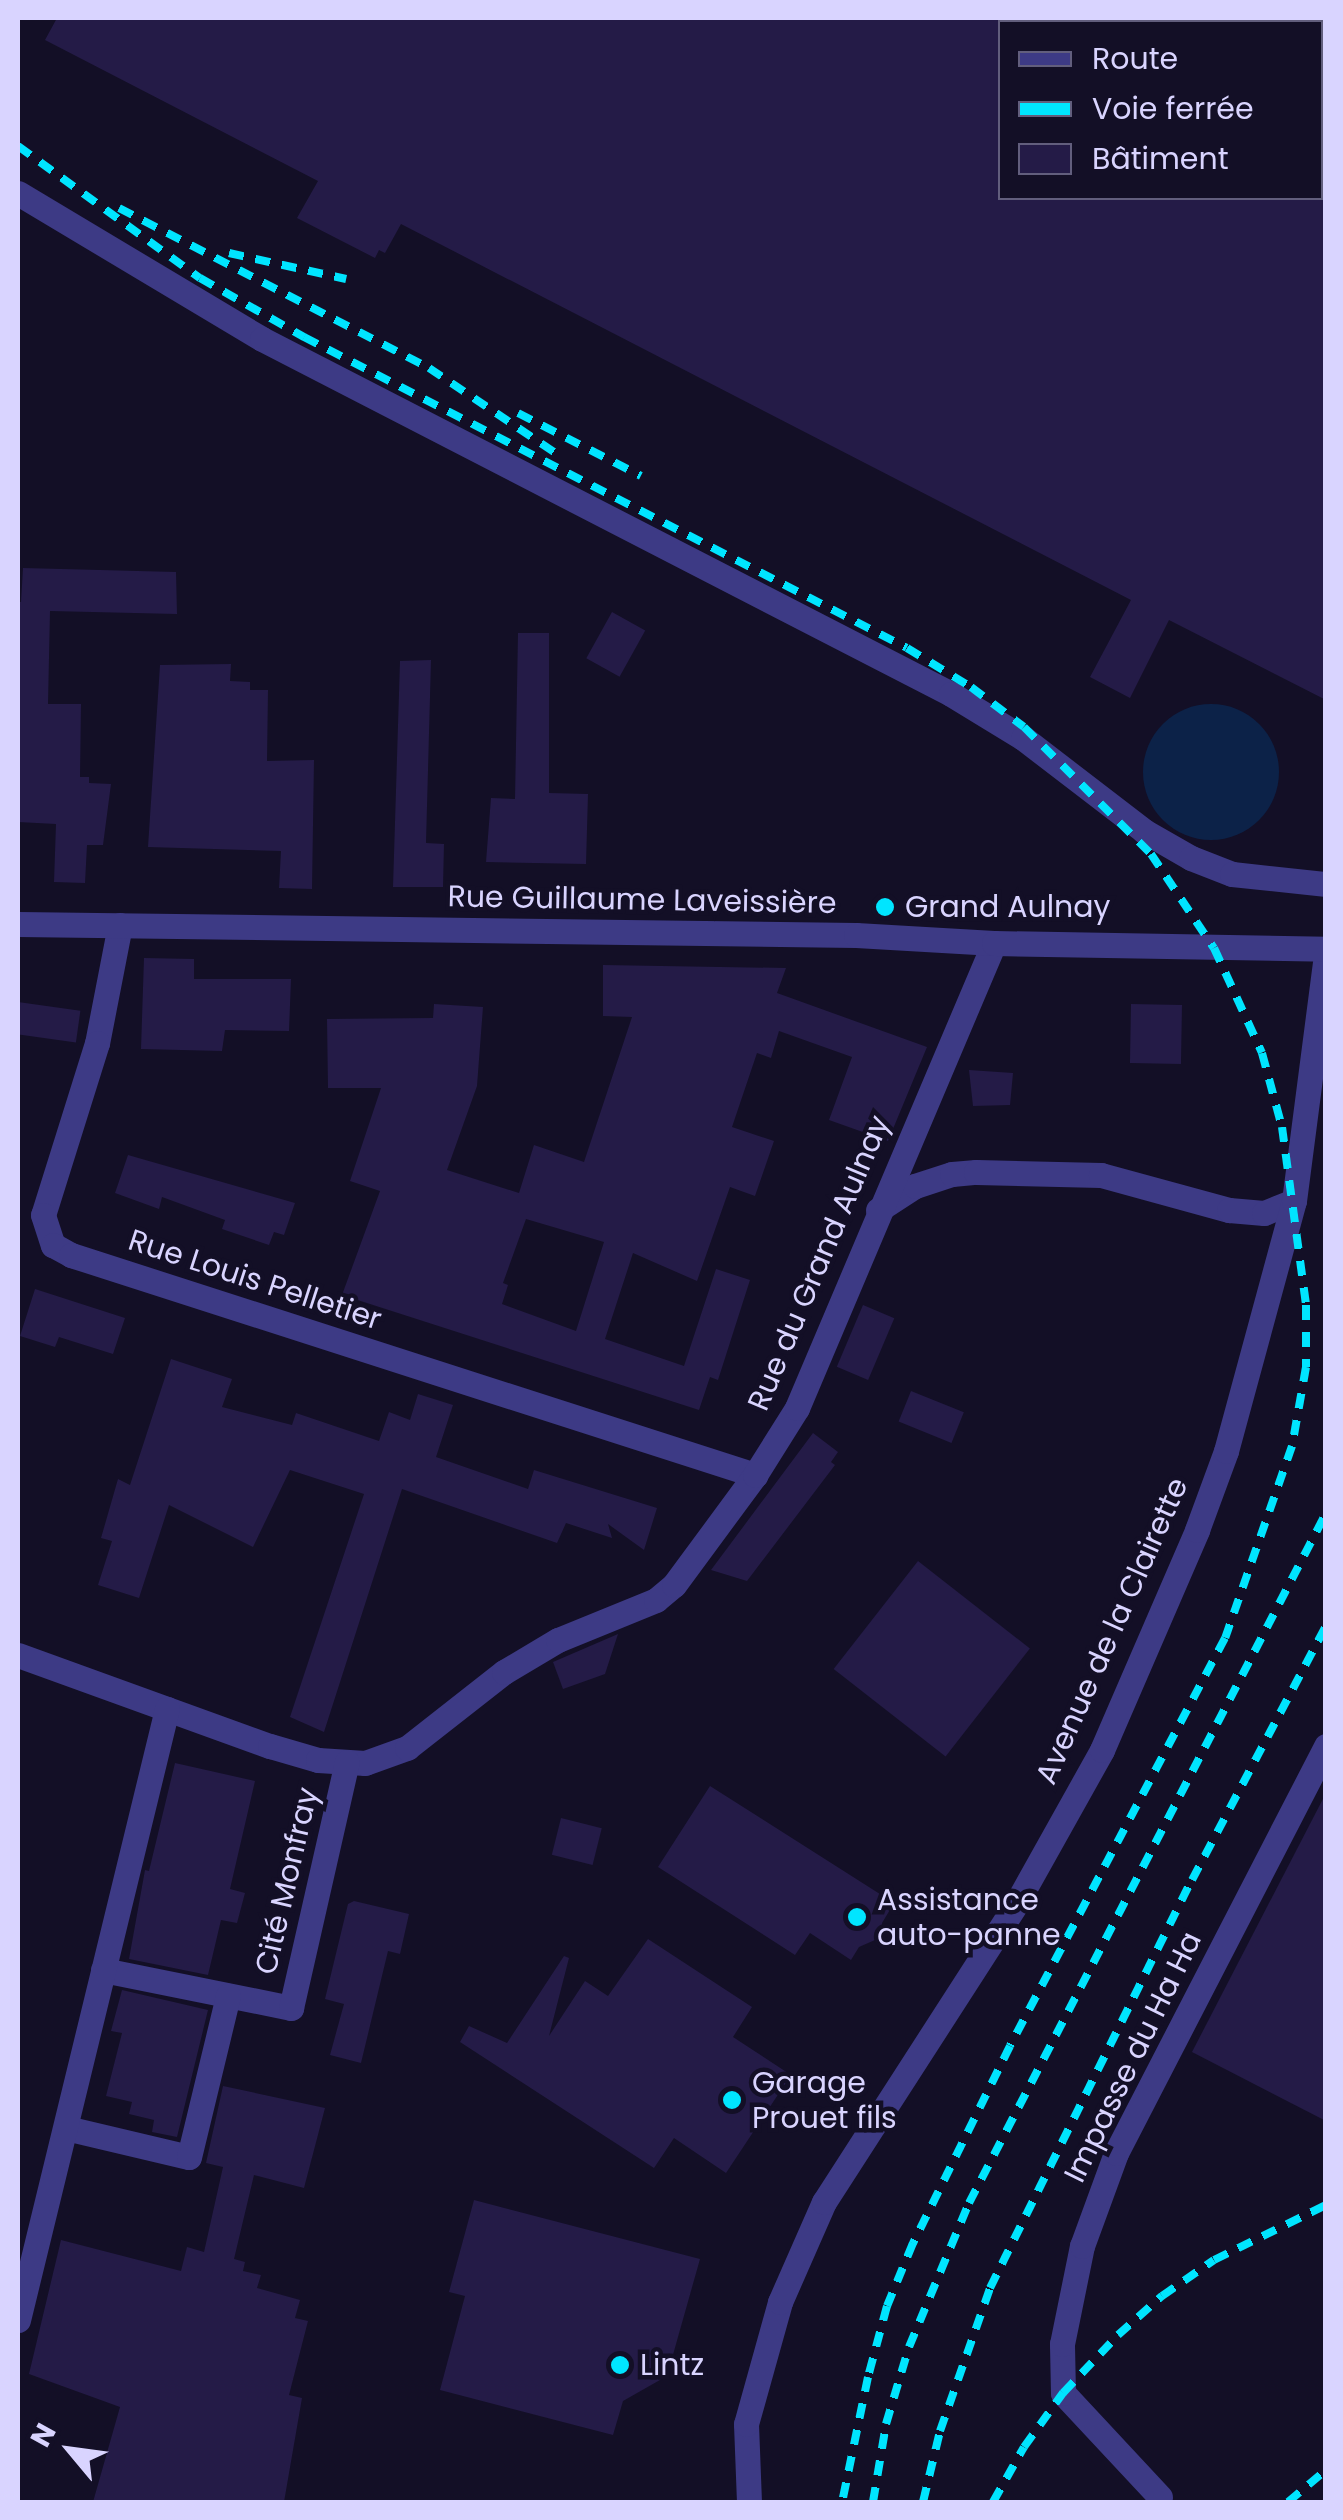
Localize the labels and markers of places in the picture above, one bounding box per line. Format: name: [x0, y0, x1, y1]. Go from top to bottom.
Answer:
place label: Grand Aulnay: [905, 889, 1110, 925]
marker: Grand Aulnay: [874, 896, 896, 918]
place label: Assistance auto-panne: [877, 1882, 1061, 1952]
marker: Assistance auto-panne: [846, 1906, 868, 1928]
place label: Garage Prouet fils: [752, 2065, 897, 2136]
marker: Garage Prouet fils: [721, 2089, 743, 2111]
place label: Lintz: [640, 2347, 704, 2383]
marker: Lintz: [609, 2354, 631, 2376]

